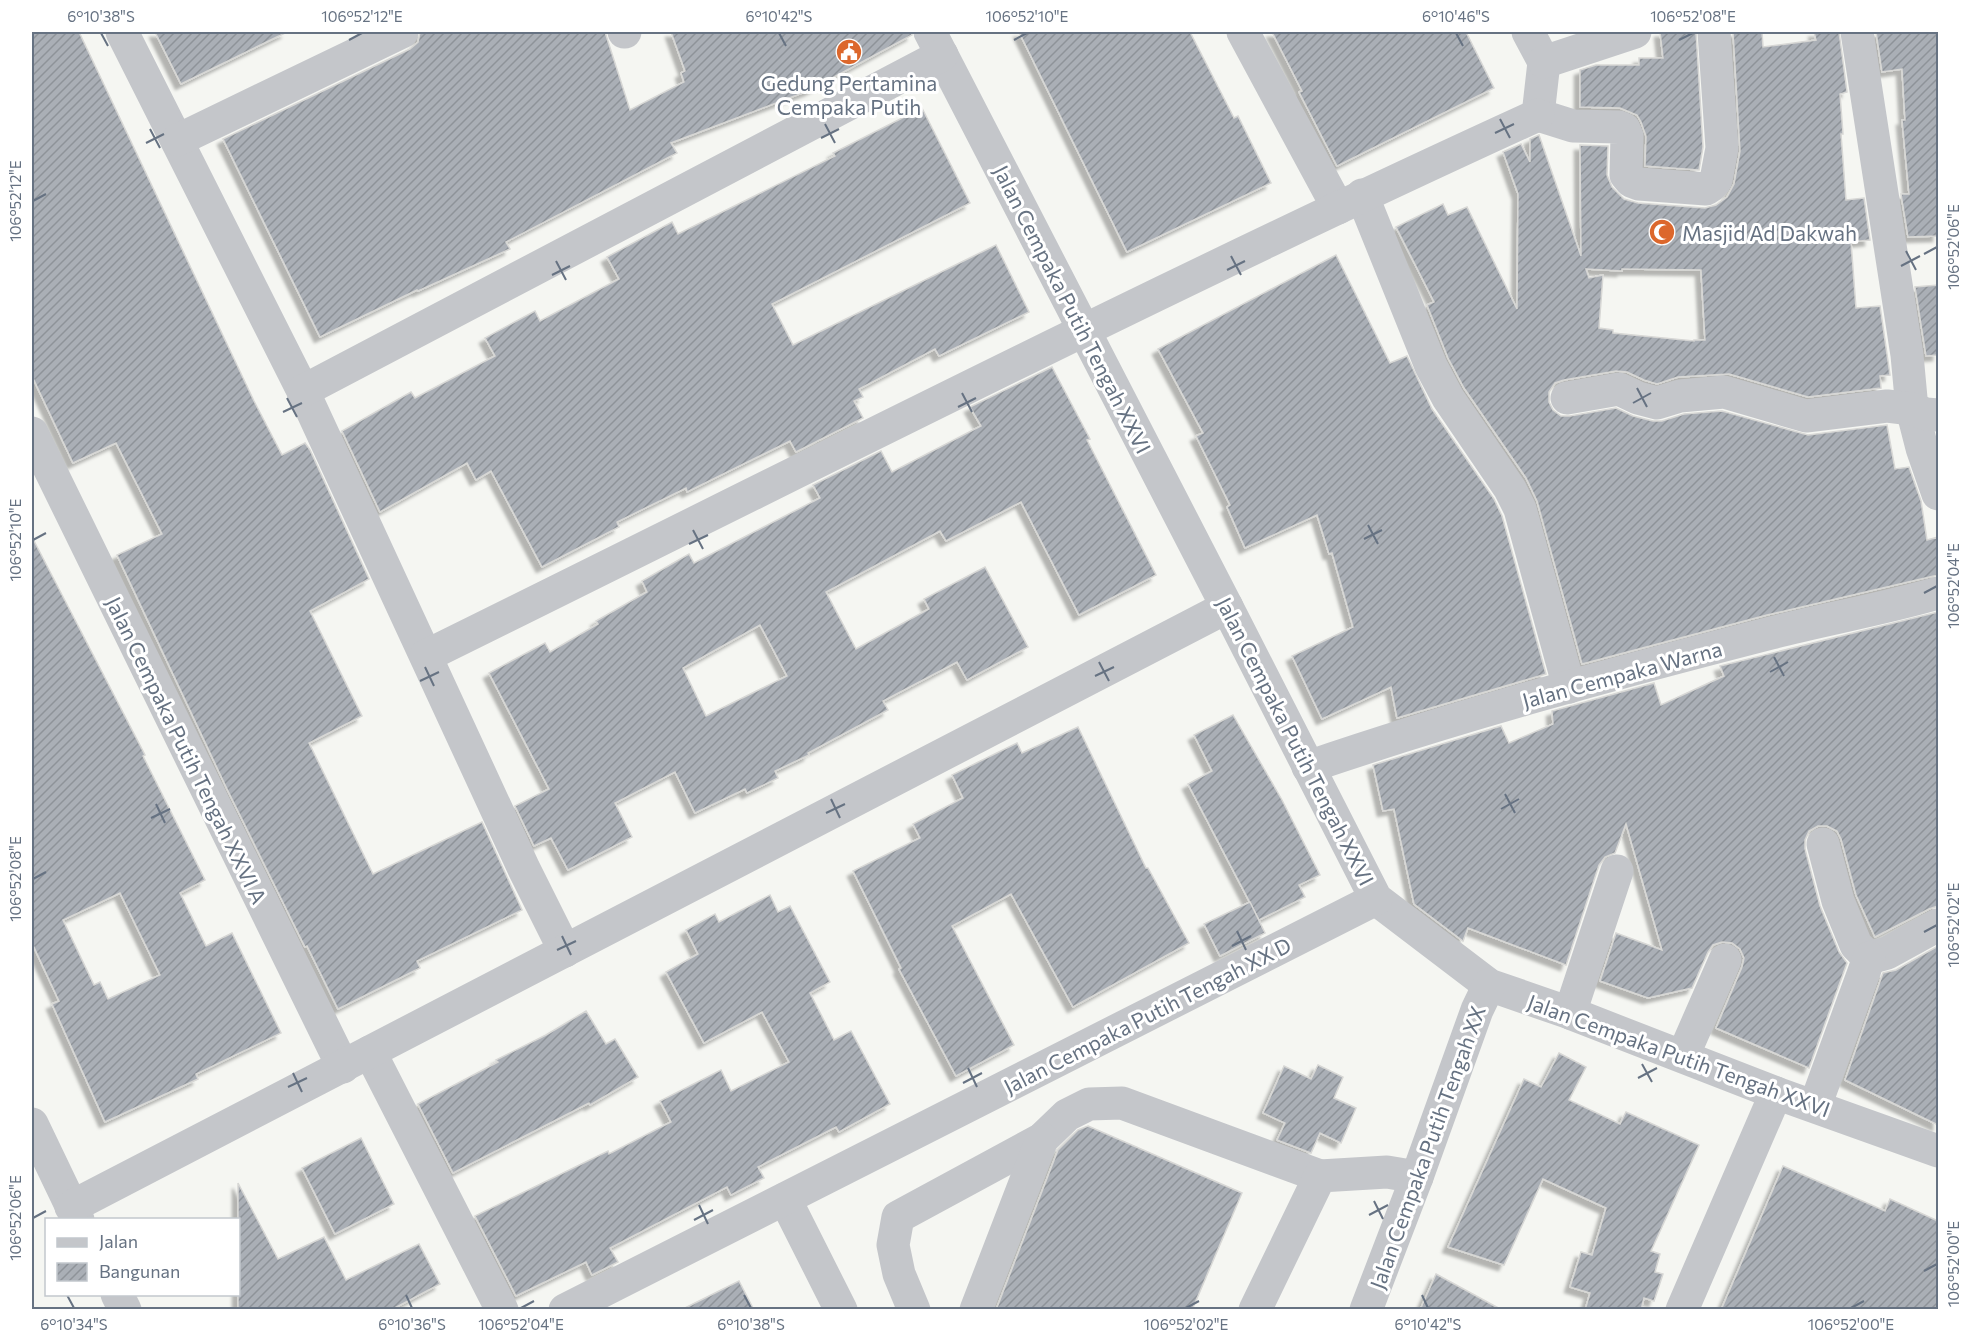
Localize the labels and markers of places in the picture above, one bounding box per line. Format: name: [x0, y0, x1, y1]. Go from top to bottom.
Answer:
public building icon: Gedung Pertamina Cempaka Putih: [834, 37, 864, 67]
place label: Gedung Pertamina Cempaka Putih: [761, 70, 937, 119]
mosque icon: Masjid Ad Dakwah: [1647, 217, 1677, 247]
place label: Masjid Ad Dakwah: [1682, 220, 1857, 245]

